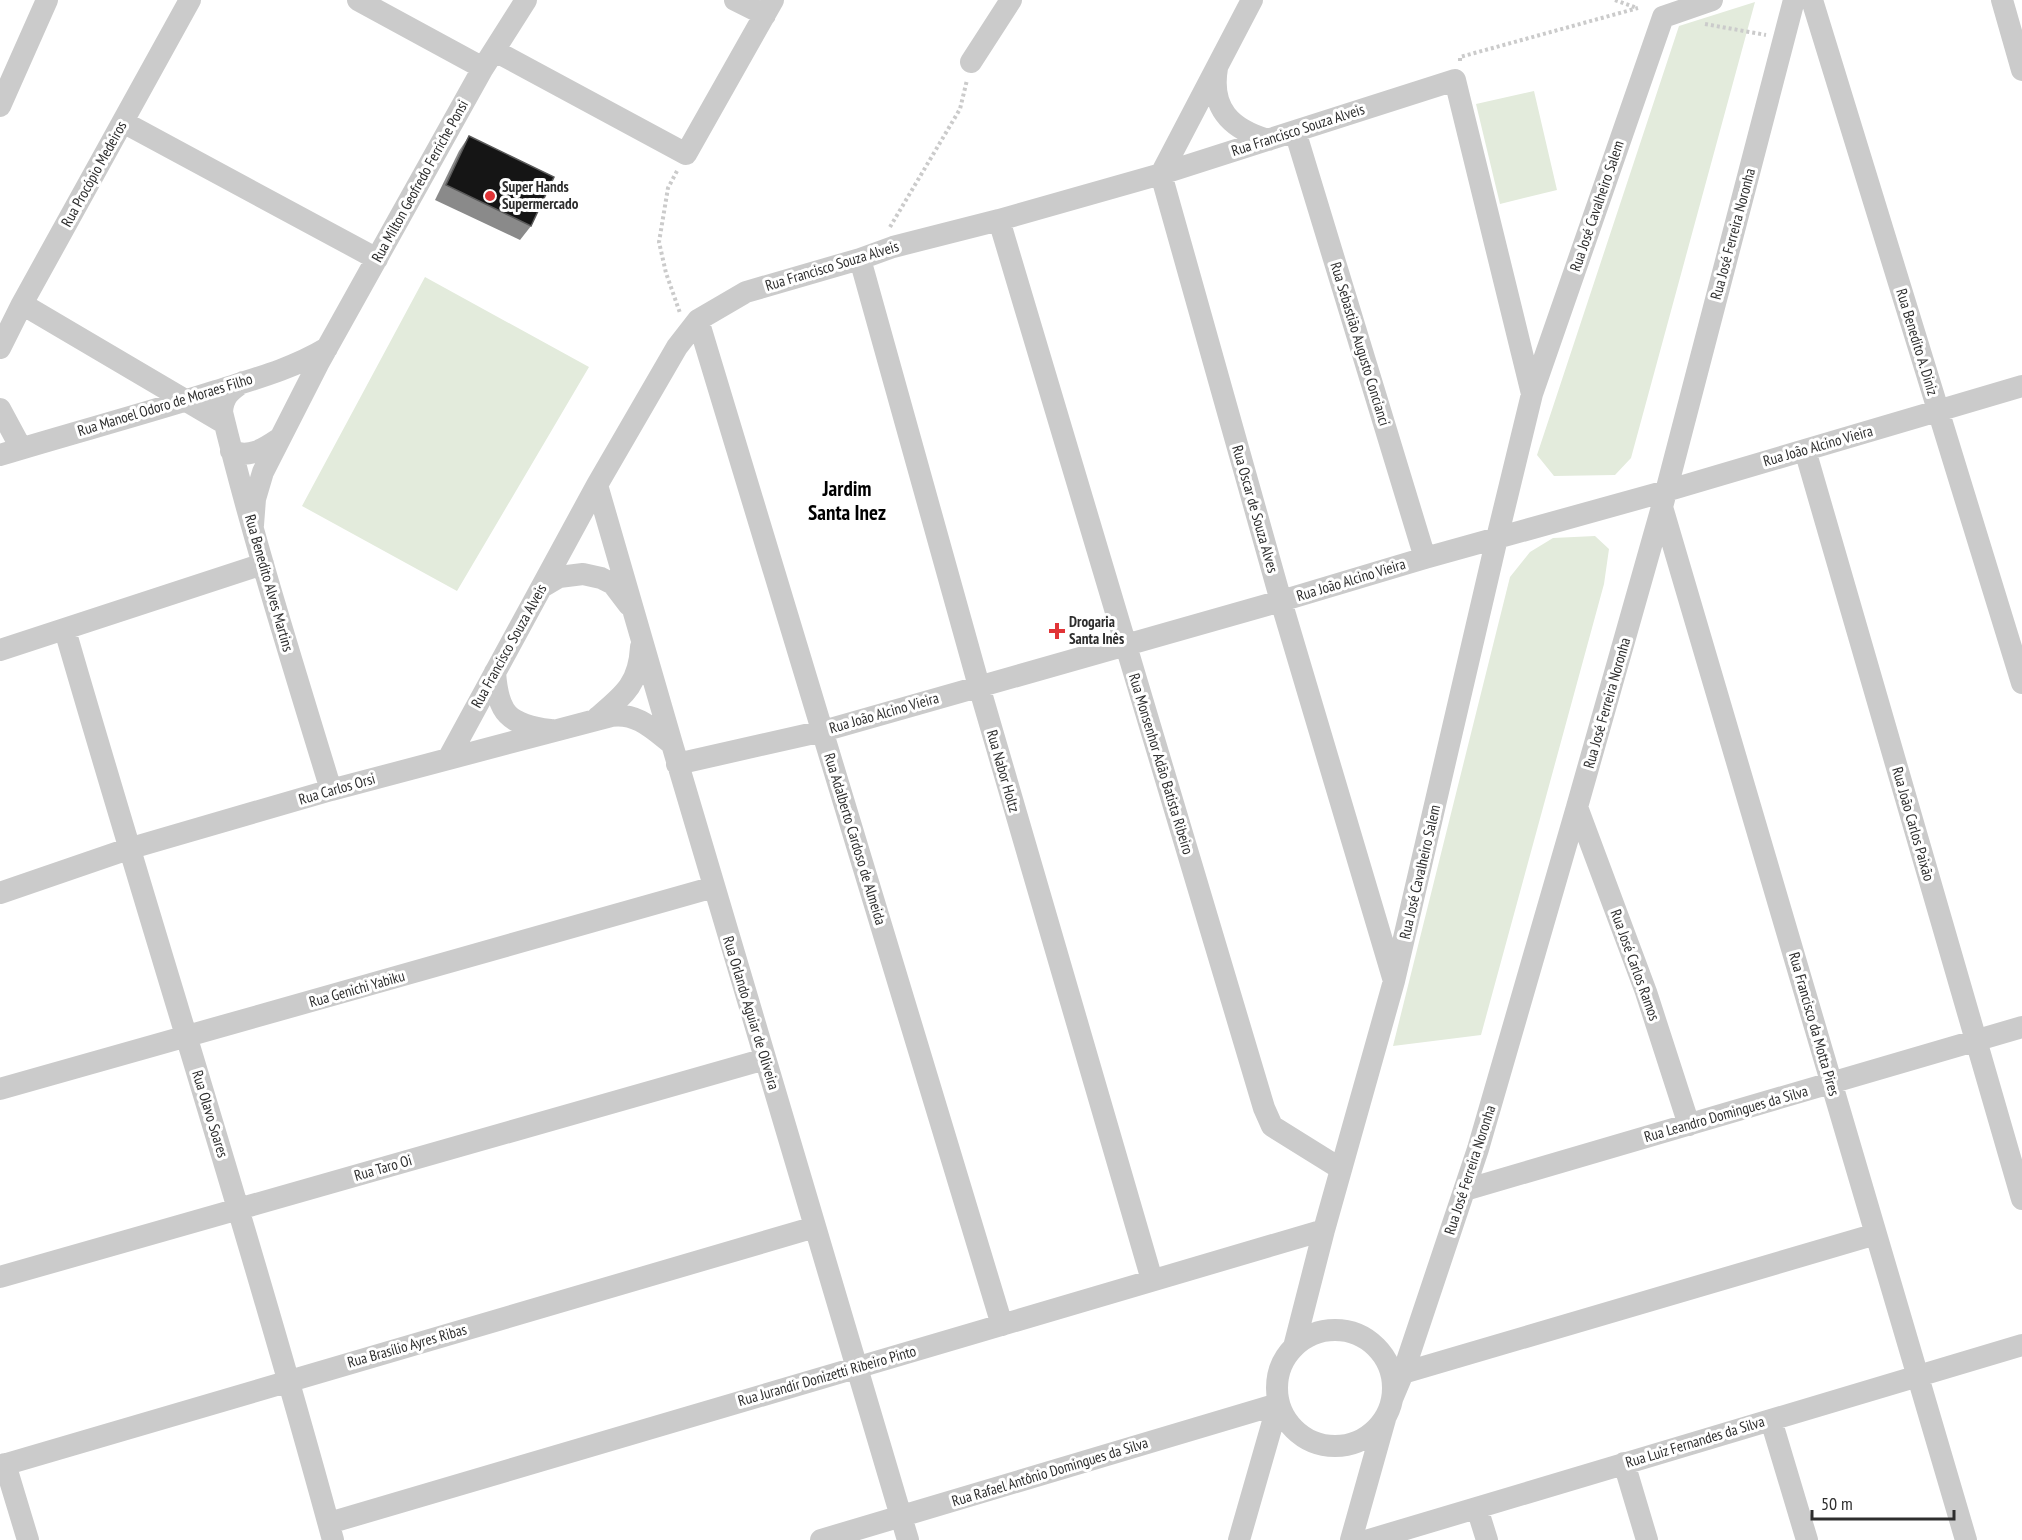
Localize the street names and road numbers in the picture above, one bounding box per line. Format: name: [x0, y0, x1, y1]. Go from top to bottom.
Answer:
street label: Rua Milton Geofredo Ferriche Ponsi: [367, 96, 472, 265]
street label: Rua Francisco Souza Alveis: [1229, 99, 1367, 160]
street label: Rua Procópio Medeiros: [57, 117, 131, 230]
street label: Rua José Cavalheiro Salem: [1565, 138, 1628, 274]
street label: Rua José Ferreira Noronha: [1706, 166, 1759, 302]
street label: Rua Francisco Souza Alveis: [763, 236, 901, 295]
street label: Rua Sebastião Augusto Concianci: [1326, 260, 1394, 428]
street label: Rua Benedito A. Diniz: [1892, 286, 1943, 398]
street label: Rua Manoel Odoro de Moraes Filho: [75, 369, 255, 440]
street label: Rua João Alcino Vieira: [1761, 421, 1875, 470]
street label: Rua Oscar de Souza Alves: [1228, 443, 1283, 575]
street label: Rua Benedito Alves Martins: [241, 512, 298, 654]
street label: Rua João Alcino Vieira: [1294, 554, 1408, 605]
street label: Rua Francisco Souza Alveis: [467, 580, 550, 711]
street label: Rua José Ferreira Noronha: [1579, 635, 1634, 770]
street label: Rua Monsenhor Adão Batista Ribeiro: [1125, 671, 1198, 857]
street label: Rua João Alcino Vieira: [827, 688, 941, 737]
street label: Rua Nabor Holtz: [983, 727, 1024, 814]
street label: Rua Adalberto Cardoso de Almeida: [820, 751, 891, 927]
street label: Rua João Carlos Paixão: [1888, 765, 1939, 883]
street label: Rua Carlos Orsi: [296, 769, 377, 808]
street label: Rua José Cavalheiro Salem: [1395, 803, 1444, 941]
street label: Rua José Carlos Ramos: [1607, 907, 1664, 1023]
street label: Rua Orlando Aguiar de Oliveira: [719, 934, 784, 1092]
street label: Rua Francisco da Motta Pires: [1785, 950, 1844, 1098]
street label: Rua Genichi Yabiku: [307, 966, 407, 1011]
street label: Rua Olavo Soares: [188, 1068, 233, 1160]
street label: Rua Leandro Domingues da Silva: [1642, 1081, 1810, 1146]
street label: Rua José Ferreira Noronha: [1440, 1103, 1499, 1237]
street label: Rua Taro Oi: [352, 1150, 414, 1185]
street label: Rua Brasílio Ayres Ribas: [345, 1319, 469, 1372]
street label: Rua Jurandir Donizetti Ribeiro Pinto: [736, 1341, 918, 1410]
street label: Rua Luiz Fernandes da Silva: [1623, 1411, 1767, 1472]
street label: Rua Rafael Antônio Domingues da Silva: [949, 1433, 1150, 1510]

